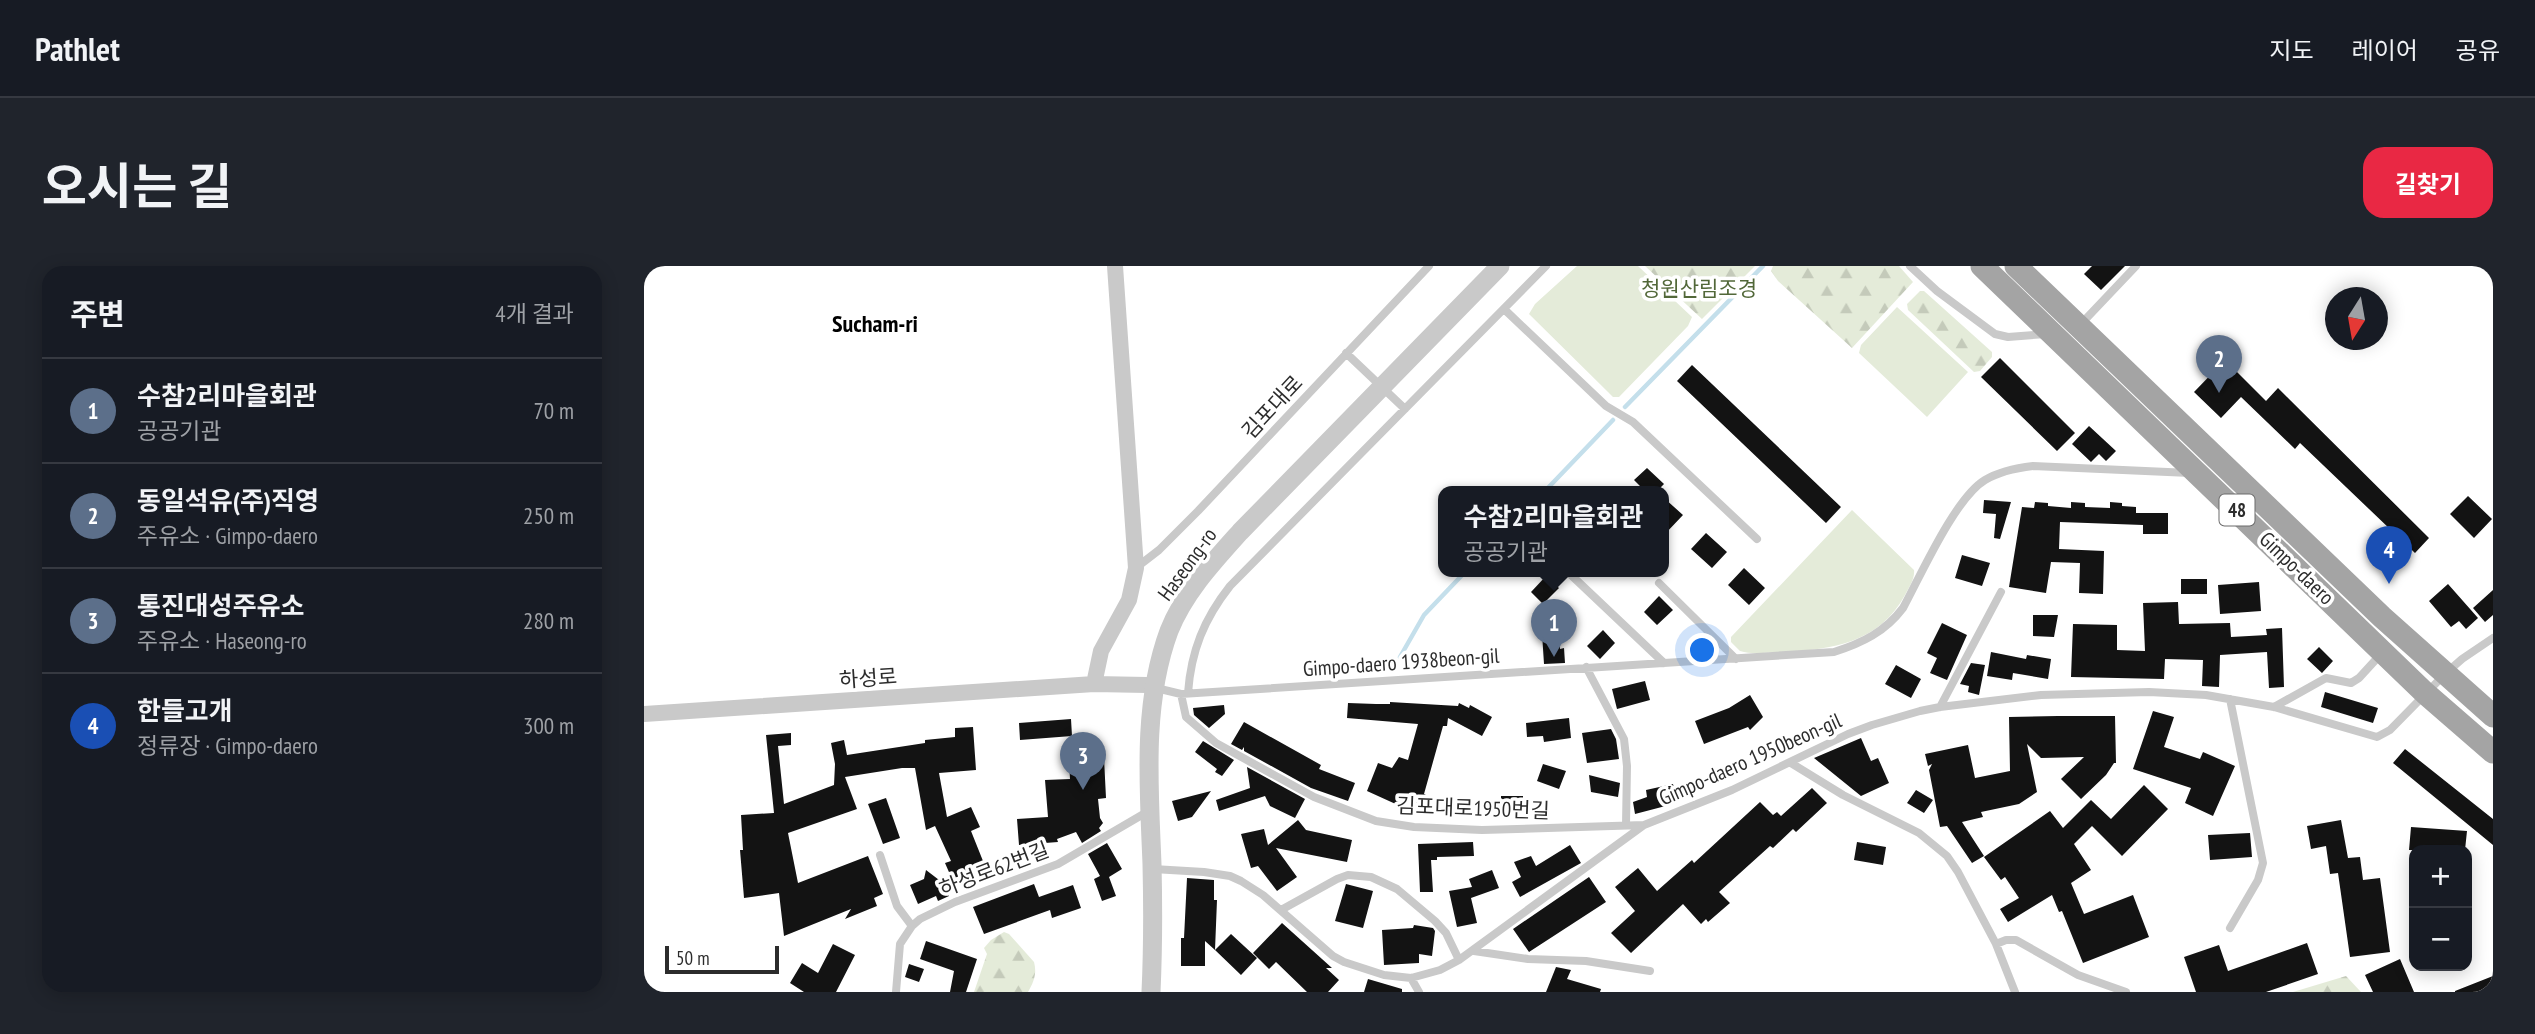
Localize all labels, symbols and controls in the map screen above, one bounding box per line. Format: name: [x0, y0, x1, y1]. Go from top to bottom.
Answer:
text: Pathlet: [35, 27, 120, 70]
text: 지도: [2269, 35, 2314, 66]
text: 레이어: [2352, 35, 2418, 66]
text: 공유: [2456, 35, 2500, 66]
button: 길찾기: [2363, 147, 2493, 218]
text: 오시는 길: [42, 154, 232, 218]
park label: 청원산림조경: [1641, 275, 1757, 302]
north arrow: [2325, 287, 2388, 350]
text: 주변: [70, 294, 125, 333]
text: 4개 결과: [495, 299, 574, 328]
district label: Sucham-ri: [832, 308, 918, 339]
pin: 2: [2196, 335, 2242, 393]
street label: 김포대로: [1236, 370, 1308, 444]
text: 수참2리마을회관: [137, 379, 317, 412]
text: 1: [88, 396, 99, 425]
text: 70 m: [533, 396, 574, 425]
text: 공공기관: [137, 416, 222, 445]
text: 동일석유(주)직영: [137, 484, 319, 517]
popup: [1438, 486, 1669, 577]
road number: 48: [2220, 494, 2254, 526]
text: 수참2리마을회관: [1464, 500, 1643, 533]
text: 2: [88, 501, 99, 530]
text: 250 m: [523, 501, 574, 530]
text: 주유소 · Gimpo-daero: [137, 521, 318, 550]
street label: Haseong-ro: [1152, 522, 1222, 606]
street label: Gimpo-daero: [2254, 526, 2340, 610]
pin: 4: [2366, 526, 2412, 584]
text: 공공기관: [1464, 537, 1548, 566]
text: 통진대성주유소: [137, 589, 304, 622]
pin: 1: [1531, 599, 1577, 657]
text: 3: [88, 606, 99, 635]
text: 280 m: [523, 606, 574, 635]
text: 주유소 · Haseong-ro: [137, 626, 307, 655]
your location: [1685, 633, 1719, 667]
street label: Gimpo-daero 1938beon-gil: [1302, 642, 1500, 682]
street label: 하성로: [838, 663, 898, 693]
text: 한들고개: [137, 694, 233, 727]
street label: Gimpo-daero 1950beon-gil: [1655, 707, 1845, 811]
text: 4: [88, 711, 99, 740]
text: 300 m: [523, 711, 574, 740]
text: 정류장 · Gimpo-daero: [137, 731, 318, 760]
pin: 3: [1060, 732, 1106, 790]
street label: 김포대로1950번길: [1396, 792, 1550, 824]
street label: 하성로62번길: [935, 836, 1053, 902]
map controls: [2409, 845, 2472, 971]
button: +: [2409, 845, 2472, 908]
button: −: [2409, 908, 2472, 971]
scale bar: [665, 943, 779, 975]
text: 50 m: [676, 946, 710, 970]

